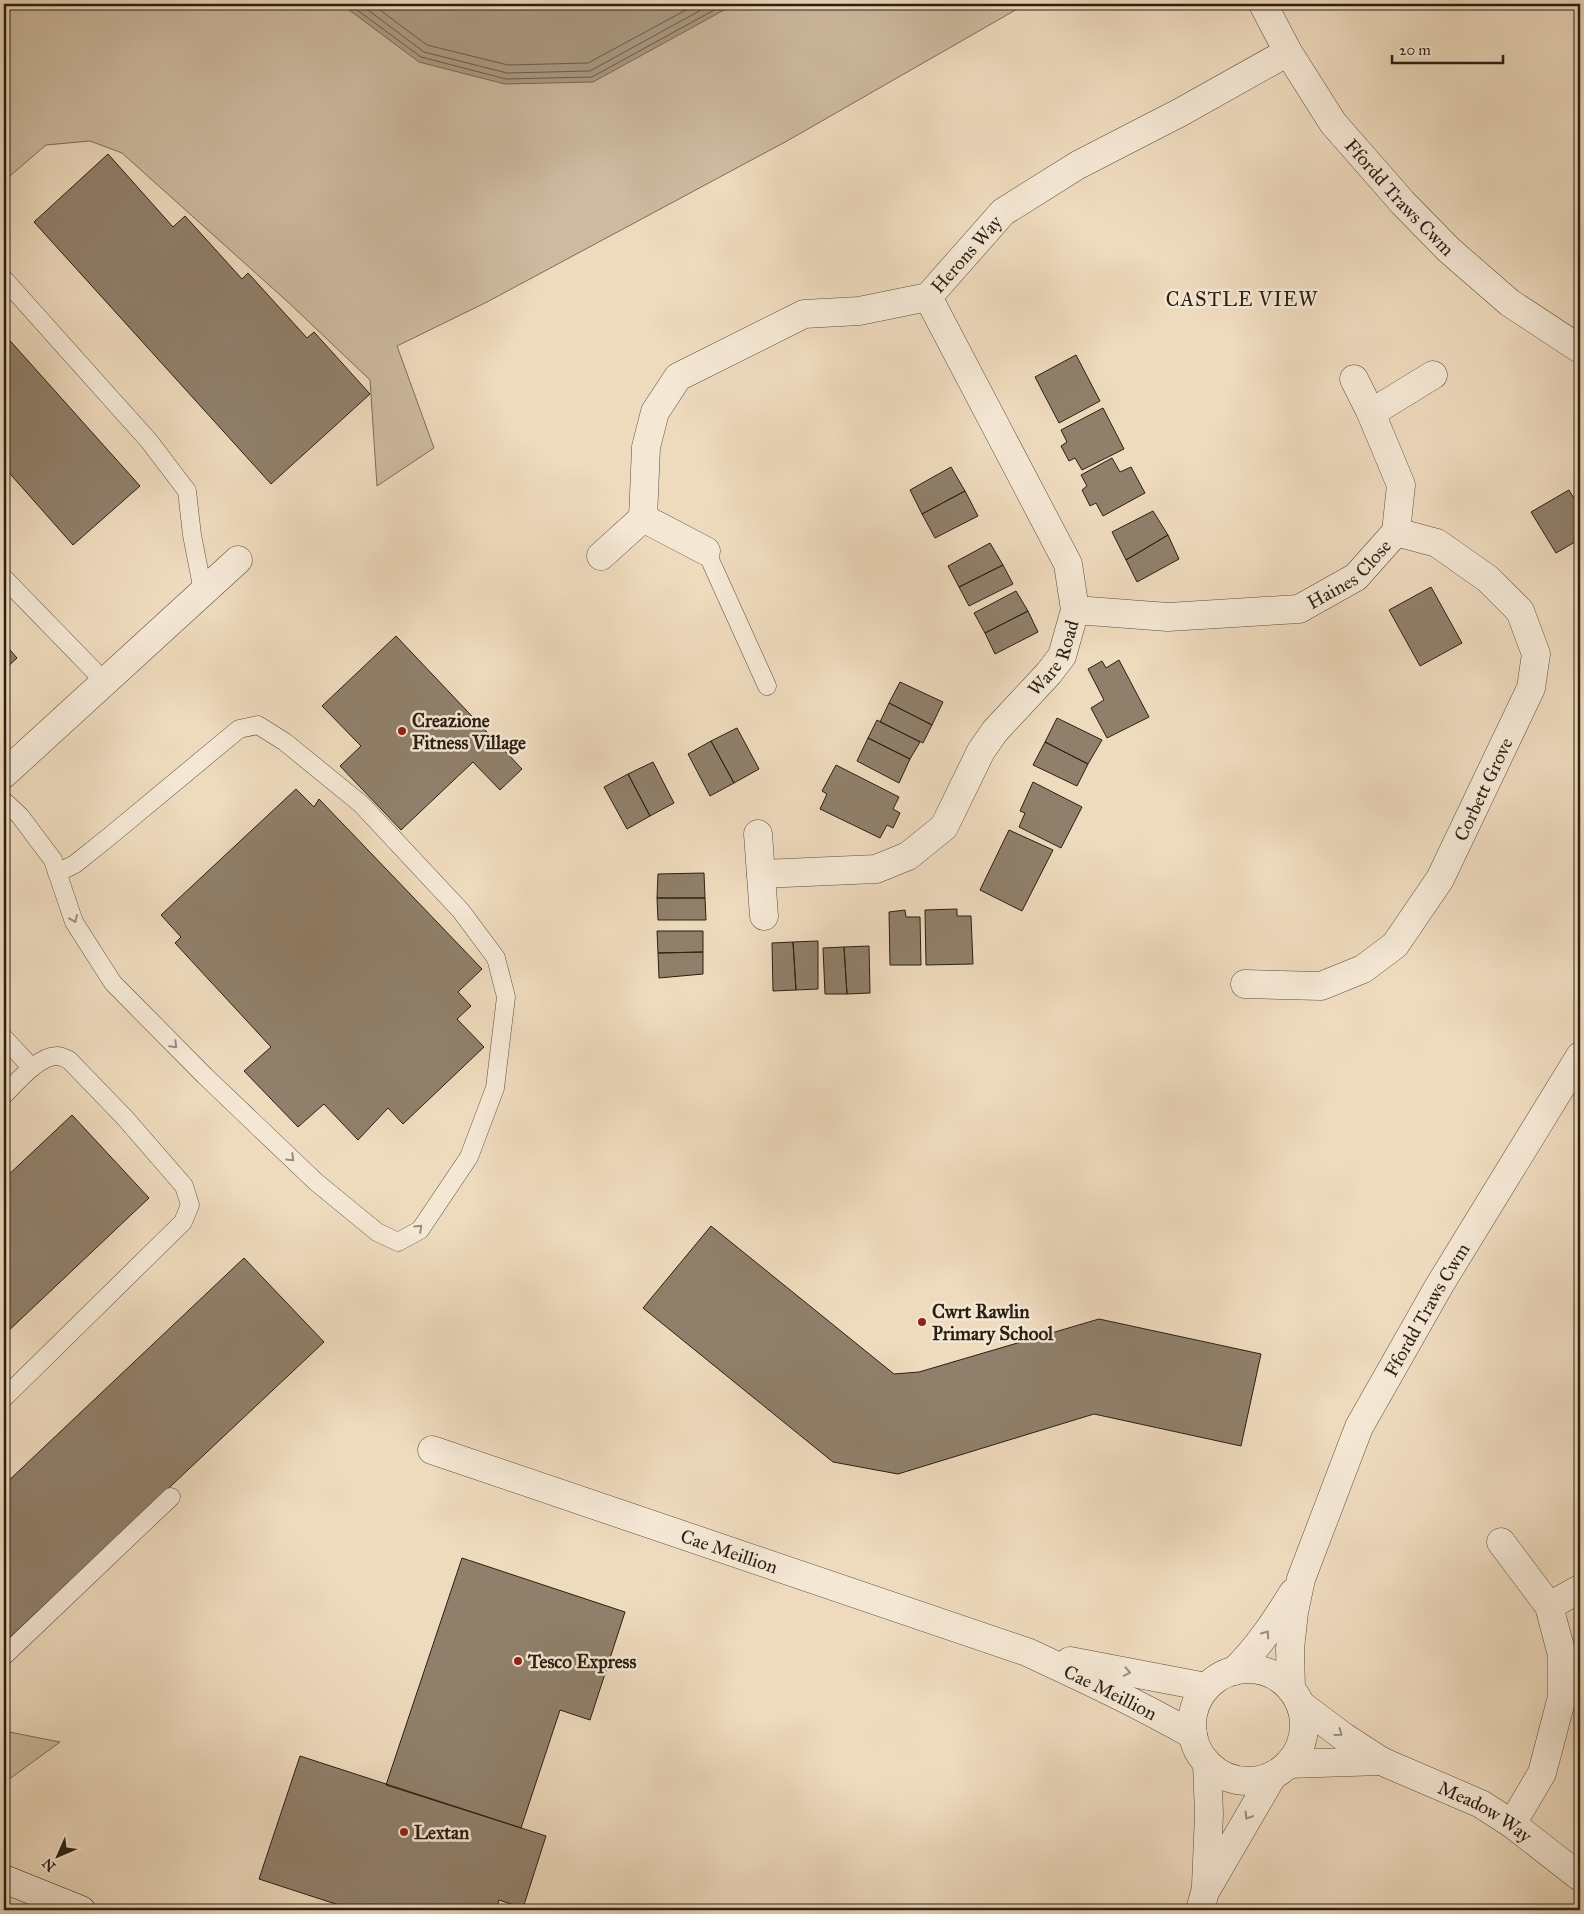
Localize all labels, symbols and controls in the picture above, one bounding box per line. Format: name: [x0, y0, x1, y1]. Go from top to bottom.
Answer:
scale bar: [1392, 32, 1503, 64]
text: 20 m: [1399, 41, 1431, 59]
street label: Ffordd Traws Cwm: [1340, 134, 1459, 260]
street label: Herons Way: [926, 209, 1007, 298]
district label: CASTLE VIEW: [1166, 287, 1318, 311]
street label: Haines Close: [1303, 534, 1396, 614]
street label: Ware Road: [1023, 617, 1083, 700]
place label: Creazione Fitness Village: [412, 709, 526, 755]
marker: Creazione Fitness Village: [396, 725, 408, 737]
street label: Corbett Grove: [1449, 733, 1517, 844]
one-way arrow: [67, 914, 78, 923]
one-way arrow: [168, 1039, 177, 1048]
one-way arrow: [285, 1152, 294, 1161]
one-way arrow: [413, 1225, 422, 1234]
street label: Ffordd Traws Cwm: [1379, 1238, 1474, 1381]
place label: Cwrt Rawlin Primary School: [932, 1300, 1054, 1346]
marker: Cwrt Rawlin Primary School: [916, 1316, 928, 1328]
street label: Cae Meillion: [678, 1524, 781, 1578]
one-way arrow: [1260, 1630, 1269, 1640]
place label: Tesco Express: [527, 1650, 636, 1674]
marker: Tesco Express: [512, 1655, 524, 1667]
street label: Cae Meillion: [1060, 1659, 1161, 1725]
one-way arrow: [1122, 1666, 1131, 1676]
one-way arrow: [1333, 1727, 1343, 1736]
street label: Meadow Way: [1435, 1776, 1538, 1848]
one-way arrow: [1244, 1811, 1254, 1820]
place label: Lextan: [414, 1821, 470, 1844]
marker: Lextan: [398, 1826, 410, 1838]
north arrow: [32, 1832, 82, 1882]
text: N: [39, 1855, 59, 1875]

